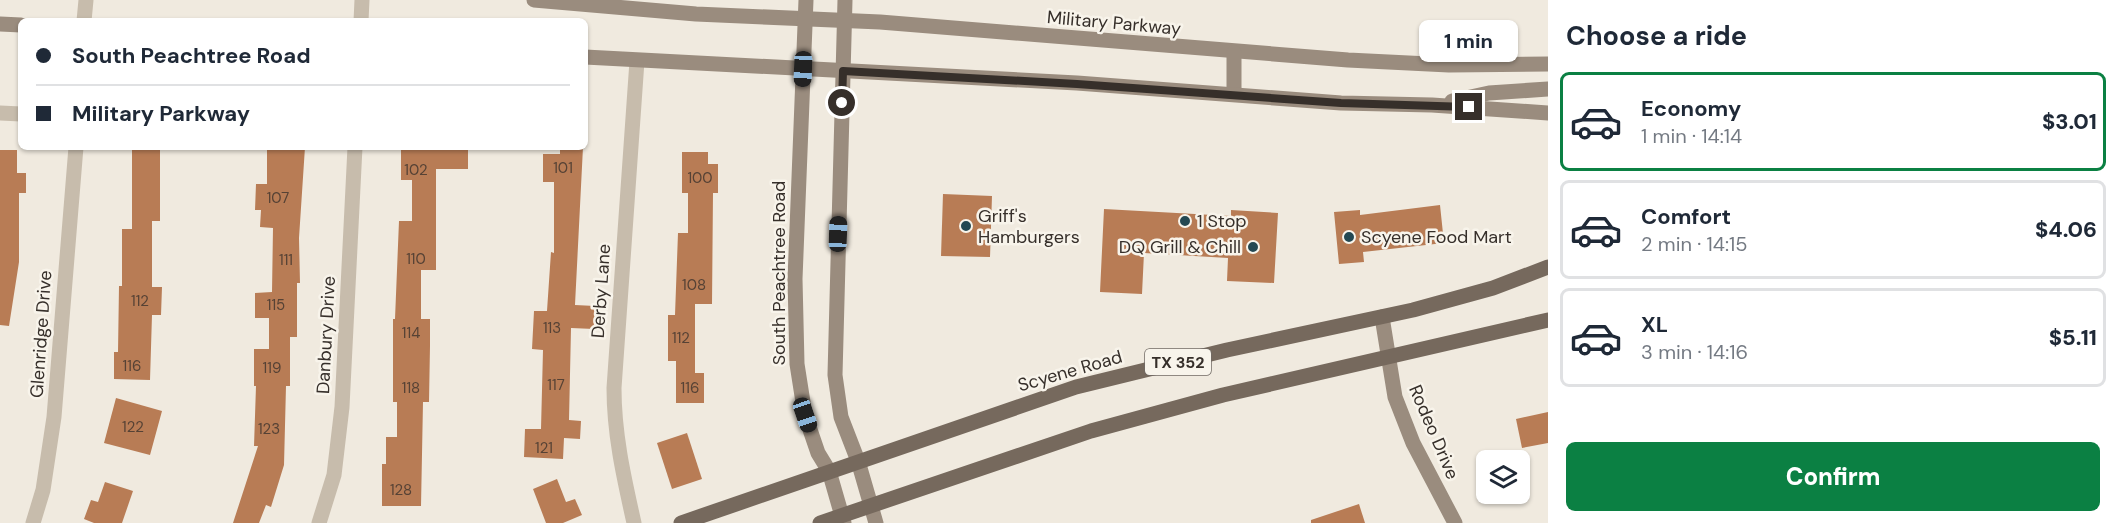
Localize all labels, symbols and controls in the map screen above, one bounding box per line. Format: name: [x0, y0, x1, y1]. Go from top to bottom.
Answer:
street label: Military Parkway: [1046, 5, 1182, 41]
text: Choose a ride: [1566, 18, 1747, 53]
callout: 1 min: [1420, 20, 1518, 62]
text: 1 min: [1444, 28, 1493, 54]
text: South Peachtree Road: [72, 41, 311, 70]
car: [793, 51, 813, 87]
route start: [828, 89, 855, 116]
route end: [1455, 93, 1482, 120]
text: Economy: [1641, 94, 1741, 123]
icon: car: [1569, 95, 1623, 149]
text: Military Parkway: [72, 99, 250, 128]
text: $3.01: [2042, 107, 2097, 136]
text: 1 min · 14:14: [1641, 123, 1742, 149]
house number: 101: [553, 158, 573, 178]
house number: 102: [404, 160, 428, 180]
house number: 100: [687, 168, 713, 188]
street label: South Peachtree Road: [767, 181, 791, 365]
house number: 107: [267, 188, 289, 208]
text: Comfort: [1641, 202, 1731, 231]
icon: car: [1569, 203, 1623, 257]
place label: Griff's Hamburgers: [978, 204, 1080, 249]
place label: 1 Stop: [1197, 209, 1247, 233]
marker: 1 Stop: [1178, 214, 1192, 228]
text: $4.06: [2035, 215, 2097, 244]
car: [828, 216, 848, 252]
marker: Griff's Hamburgers: [959, 219, 973, 233]
place label: Scyene Food Mart: [1361, 225, 1512, 249]
marker: Scyene Food Mart: [1342, 230, 1356, 244]
text: 2 min · 14:15: [1641, 231, 1747, 257]
place label: DQ Grill & Chill: [1119, 235, 1241, 259]
marker: DQ Grill & Chill: [1246, 240, 1260, 254]
street label: Derby Lane: [586, 243, 616, 339]
house number: 110: [406, 249, 426, 269]
house number: 111: [279, 250, 293, 270]
street label: Glenridge Drive: [25, 269, 57, 399]
street label: Danbury Drive: [311, 275, 341, 395]
house number: 108: [682, 275, 706, 295]
house number: 112: [131, 291, 149, 311]
house number: 115: [267, 295, 285, 315]
text: XL: [1641, 310, 1668, 339]
icon: car: [1569, 311, 1623, 365]
house number: 113: [543, 318, 561, 338]
house number: 114: [402, 323, 420, 343]
text: $5.11: [2049, 323, 2097, 352]
house number: 112: [672, 328, 690, 348]
text: 3 min · 14:16: [1641, 339, 1748, 365]
street label: Scyene Road: [1015, 345, 1125, 397]
road number: TX 352: [1145, 349, 1211, 375]
house number: 116: [123, 356, 141, 376]
house number: 119: [263, 358, 281, 378]
house number: 117: [547, 375, 565, 395]
house number: 118: [402, 378, 420, 398]
house number: 116: [681, 378, 699, 398]
street label: Rodeo Drive: [1403, 381, 1465, 483]
car: [791, 395, 819, 435]
house number: 122: [122, 417, 144, 437]
house number: 123: [258, 419, 280, 439]
house number: 121: [535, 438, 553, 458]
button: Confirm: [1566, 442, 2100, 511]
map controls: [1476, 450, 1530, 504]
button: layers: [1476, 450, 1530, 504]
house number: 128: [390, 480, 412, 500]

